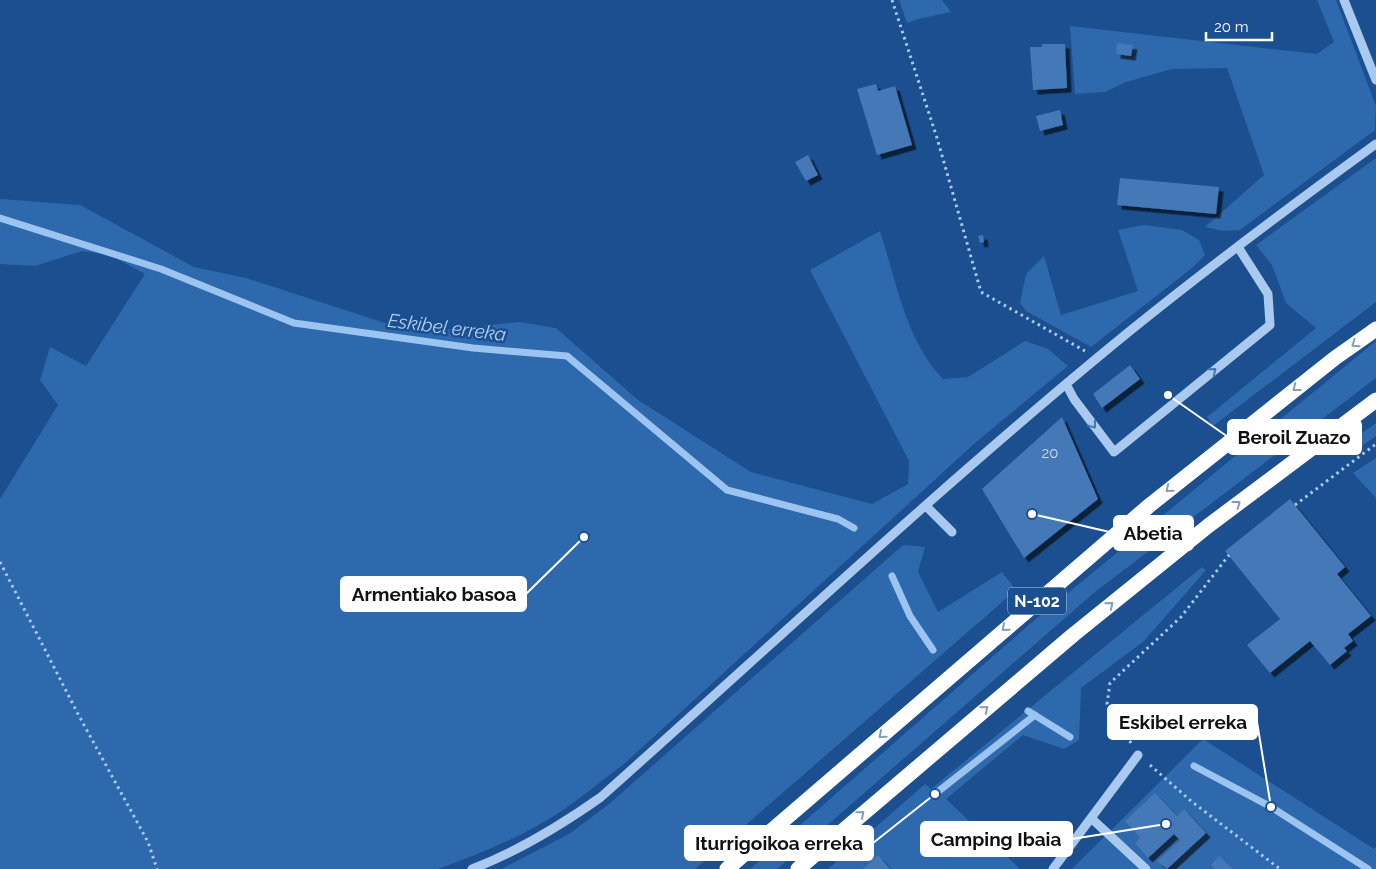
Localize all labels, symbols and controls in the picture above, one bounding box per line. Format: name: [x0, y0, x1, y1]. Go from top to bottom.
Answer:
scale bar: [1206, 10, 1272, 42]
text: 20 m: [1214, 18, 1249, 36]
water label: Eskibel erreka: [386, 309, 508, 345]
one-way arrow: [1352, 338, 1361, 347]
one-way arrow: [1207, 369, 1216, 377]
one-way arrow: [1292, 382, 1302, 391]
one-way arrow: [1088, 419, 1096, 428]
callout: Beroil Zuazo: [1228, 420, 1361, 454]
text: Beroil Zuazo: [1237, 426, 1351, 448]
house number: 20: [1042, 444, 1059, 462]
one-way arrow: [1166, 484, 1175, 492]
one-way arrow: [1231, 501, 1241, 510]
callout: Abetia: [1114, 516, 1193, 550]
text: Abetia: [1123, 522, 1183, 544]
callout: Armentiako basoa: [341, 577, 526, 611]
text: Armentiako basoa: [352, 583, 516, 605]
road number: N-102: [1008, 588, 1066, 614]
one-way arrow: [1104, 602, 1114, 611]
one-way arrow: [1002, 623, 1011, 632]
one-way arrow: [979, 705, 988, 714]
callout: Eskibel erreka: [1108, 705, 1257, 739]
text: Eskibel erreka: [1119, 711, 1247, 733]
one-way arrow: [879, 729, 888, 738]
one-way arrow: [855, 811, 864, 820]
callout: Camping Ibaia: [921, 822, 1072, 856]
callout: Iturrigoikoa erreka: [685, 826, 873, 860]
text: Camping Ibaia: [931, 828, 1061, 850]
text: Iturrigoikoa erreka: [695, 832, 863, 854]

